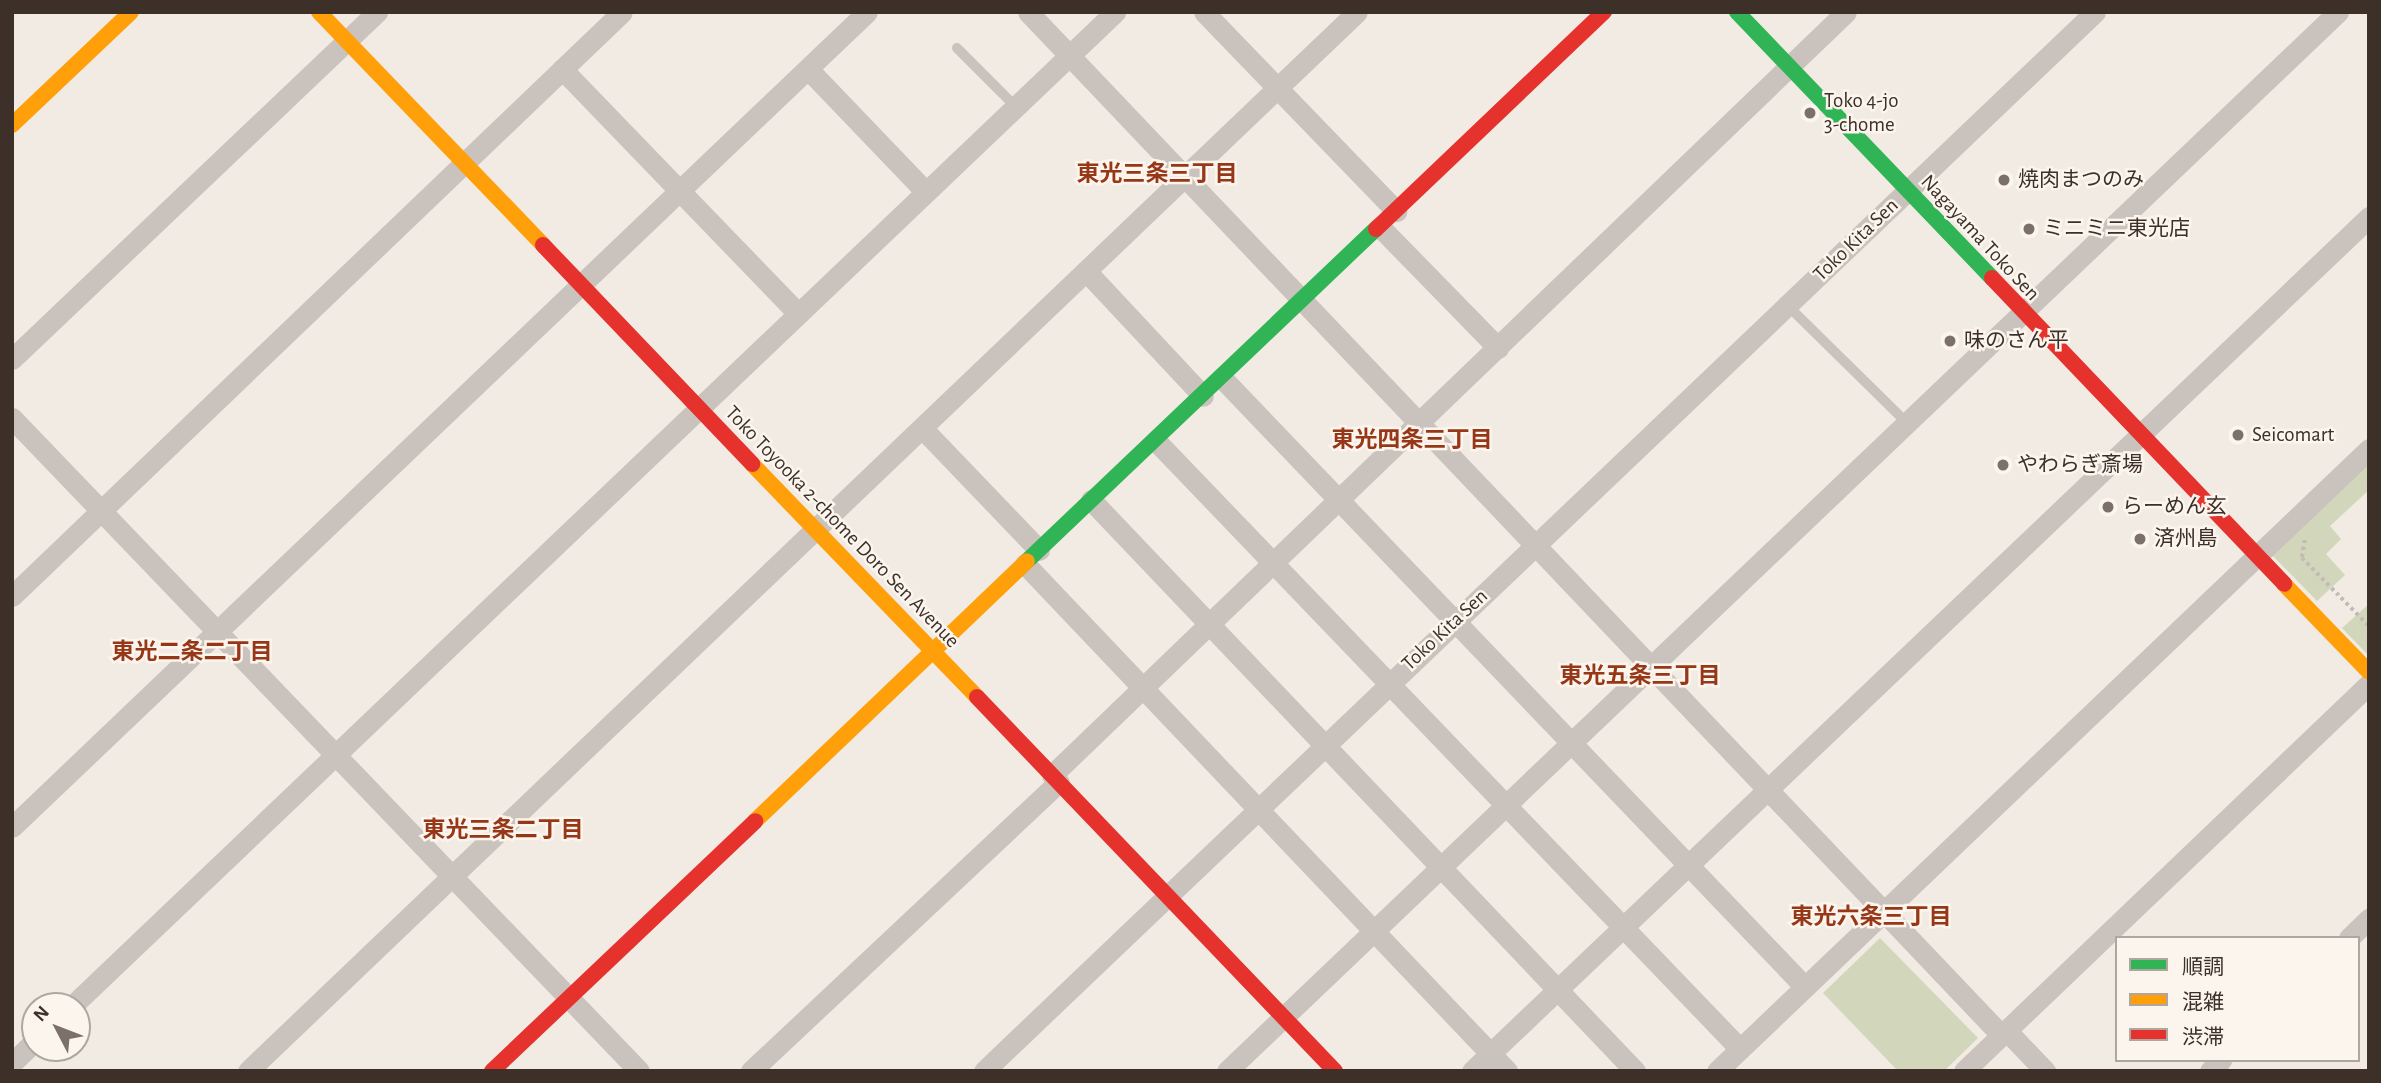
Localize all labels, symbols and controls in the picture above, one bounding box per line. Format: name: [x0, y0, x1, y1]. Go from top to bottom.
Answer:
place label: Toko 4-jo 3-chome: [1824, 88, 1899, 138]
marker: Toko 4-jo 3-chome: [1802, 105, 1818, 121]
district label: 東光三条三丁目: [1077, 161, 1237, 189]
place label: 焼肉まつのみ: [2018, 167, 2144, 193]
street label: Nagayama Toko Sen: [1915, 170, 2045, 306]
marker: 焼肉まつのみ: [1996, 172, 2012, 188]
street label: Toko Kita Sen: [1808, 193, 1904, 287]
place label: ミニミニ東光店: [2043, 216, 2190, 242]
marker: ミニミニ東光店: [2021, 221, 2037, 237]
place label: 味のさん平: [1964, 328, 2069, 354]
marker: 味のさん平: [1942, 333, 1958, 349]
street label: Toko Toyooka 2-chome Doro Sen Avenue: [719, 401, 965, 653]
place label: Seicomart: [2252, 422, 2334, 448]
district label: 東光四条三丁目: [1332, 427, 1492, 455]
marker: Seicomart: [2230, 427, 2246, 443]
place label: やわらぎ斎場: [2017, 452, 2143, 478]
marker: やわらぎ斎場: [1995, 457, 2011, 473]
place label: らーめん玄: [2122, 494, 2227, 520]
marker: らーめん玄: [2100, 499, 2116, 515]
place label: 済州島: [2154, 526, 2217, 552]
marker: 済州島: [2132, 531, 2148, 547]
street label: Toko Kita Sen: [1397, 584, 1493, 676]
district label: 東光二条二丁目: [112, 639, 272, 667]
district label: 東光五条三丁目: [1560, 663, 1720, 691]
district label: 東光三条二丁目: [423, 817, 583, 845]
district label: 東光六条三丁目: [1791, 904, 1951, 932]
legend: [2115, 936, 2360, 1062]
text: 順調: [2182, 957, 2224, 978]
north arrow: [21, 992, 91, 1062]
text: 混雑: [2182, 992, 2224, 1013]
text: N: [30, 1003, 53, 1025]
text: 渋滞: [2182, 1027, 2224, 1048]

